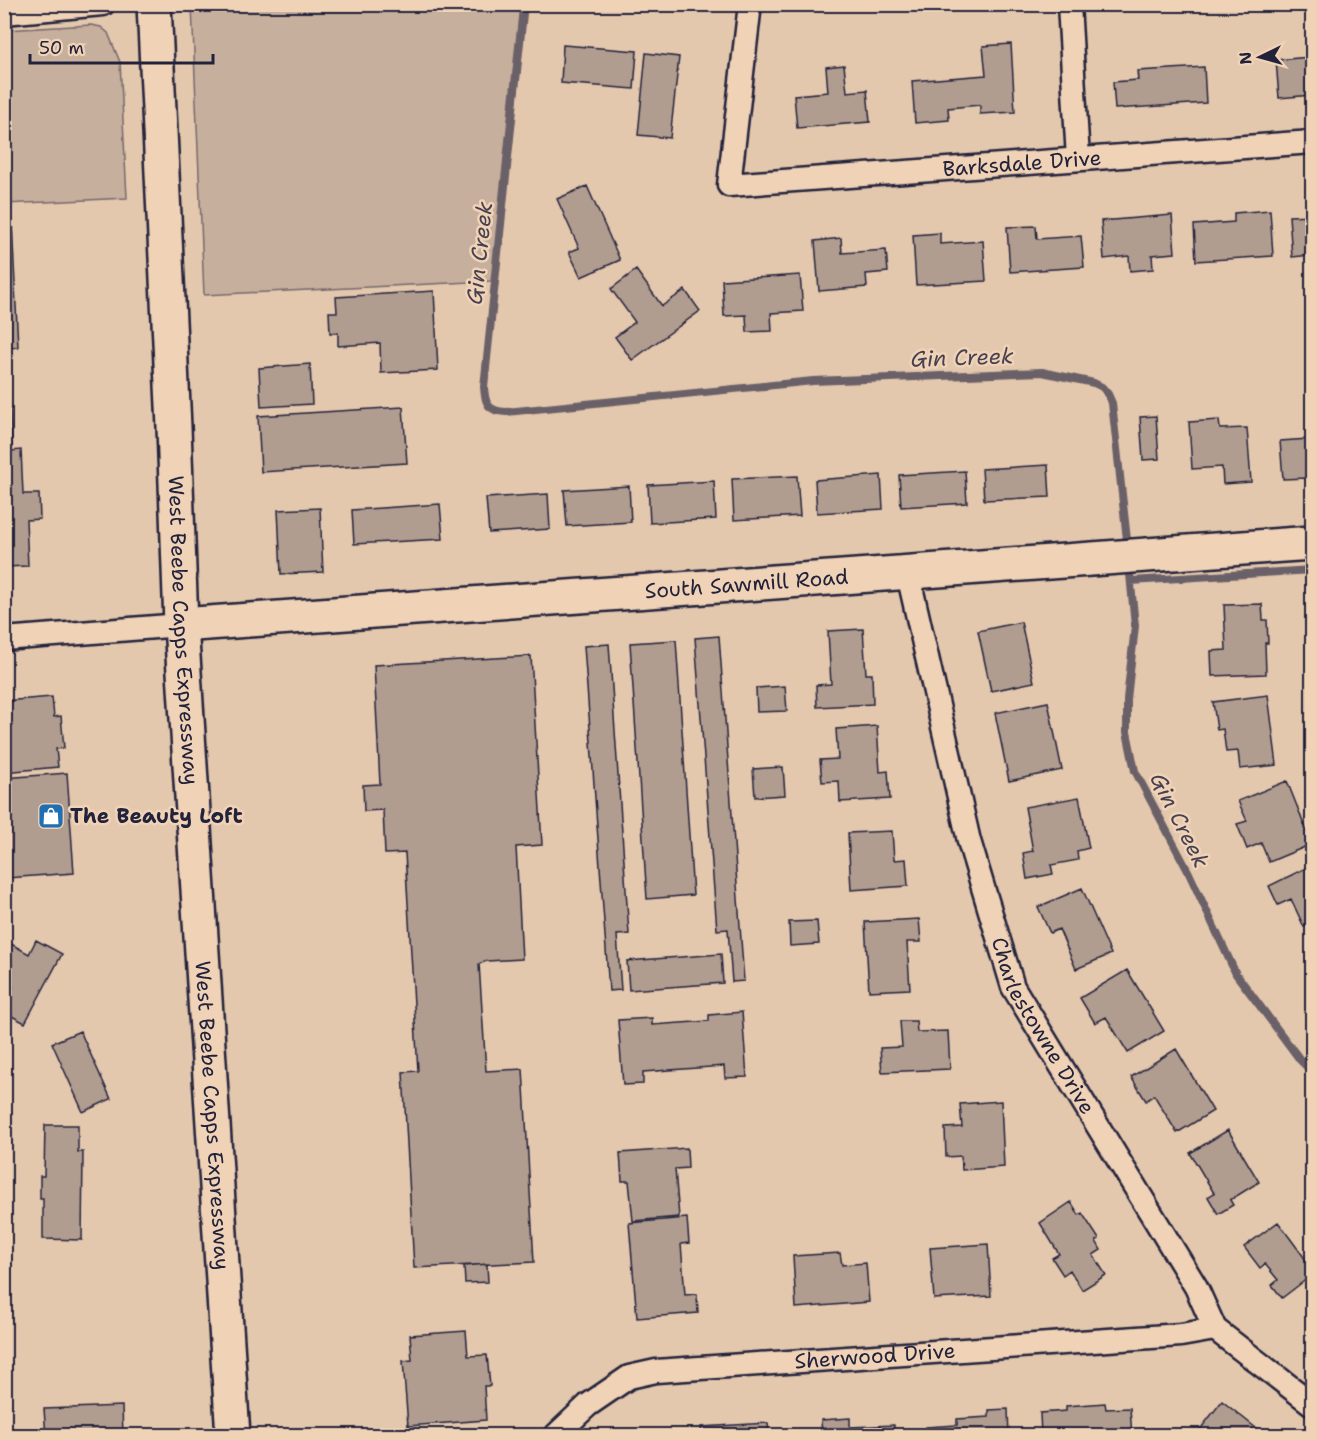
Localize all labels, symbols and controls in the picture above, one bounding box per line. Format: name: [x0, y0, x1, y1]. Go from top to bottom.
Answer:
scale bar: [30, 27, 213, 65]
north arrow: [1230, 27, 1290, 87]
text: 50 m: [39, 36, 84, 60]
text: N: [1235, 51, 1257, 65]
street label: Barksdale Drive: [942, 144, 1102, 183]
water label: Gin Creek: [460, 200, 499, 306]
water label: Gin Creek: [910, 341, 1015, 374]
street label: West Beebe Capps Expressway: [162, 475, 205, 786]
street label: South Sawmill Road: [644, 563, 849, 605]
water label: Gin Creek: [1143, 768, 1216, 873]
shop icon: The Beauty Loft: [36, 801, 66, 831]
place label: The Beauty Loft: [70, 802, 243, 830]
street label: Charlestowne Drive: [985, 934, 1101, 1119]
street label: West Beebe Capps Expressway: [189, 960, 236, 1271]
street label: Sherwood Drive: [794, 1337, 956, 1375]

